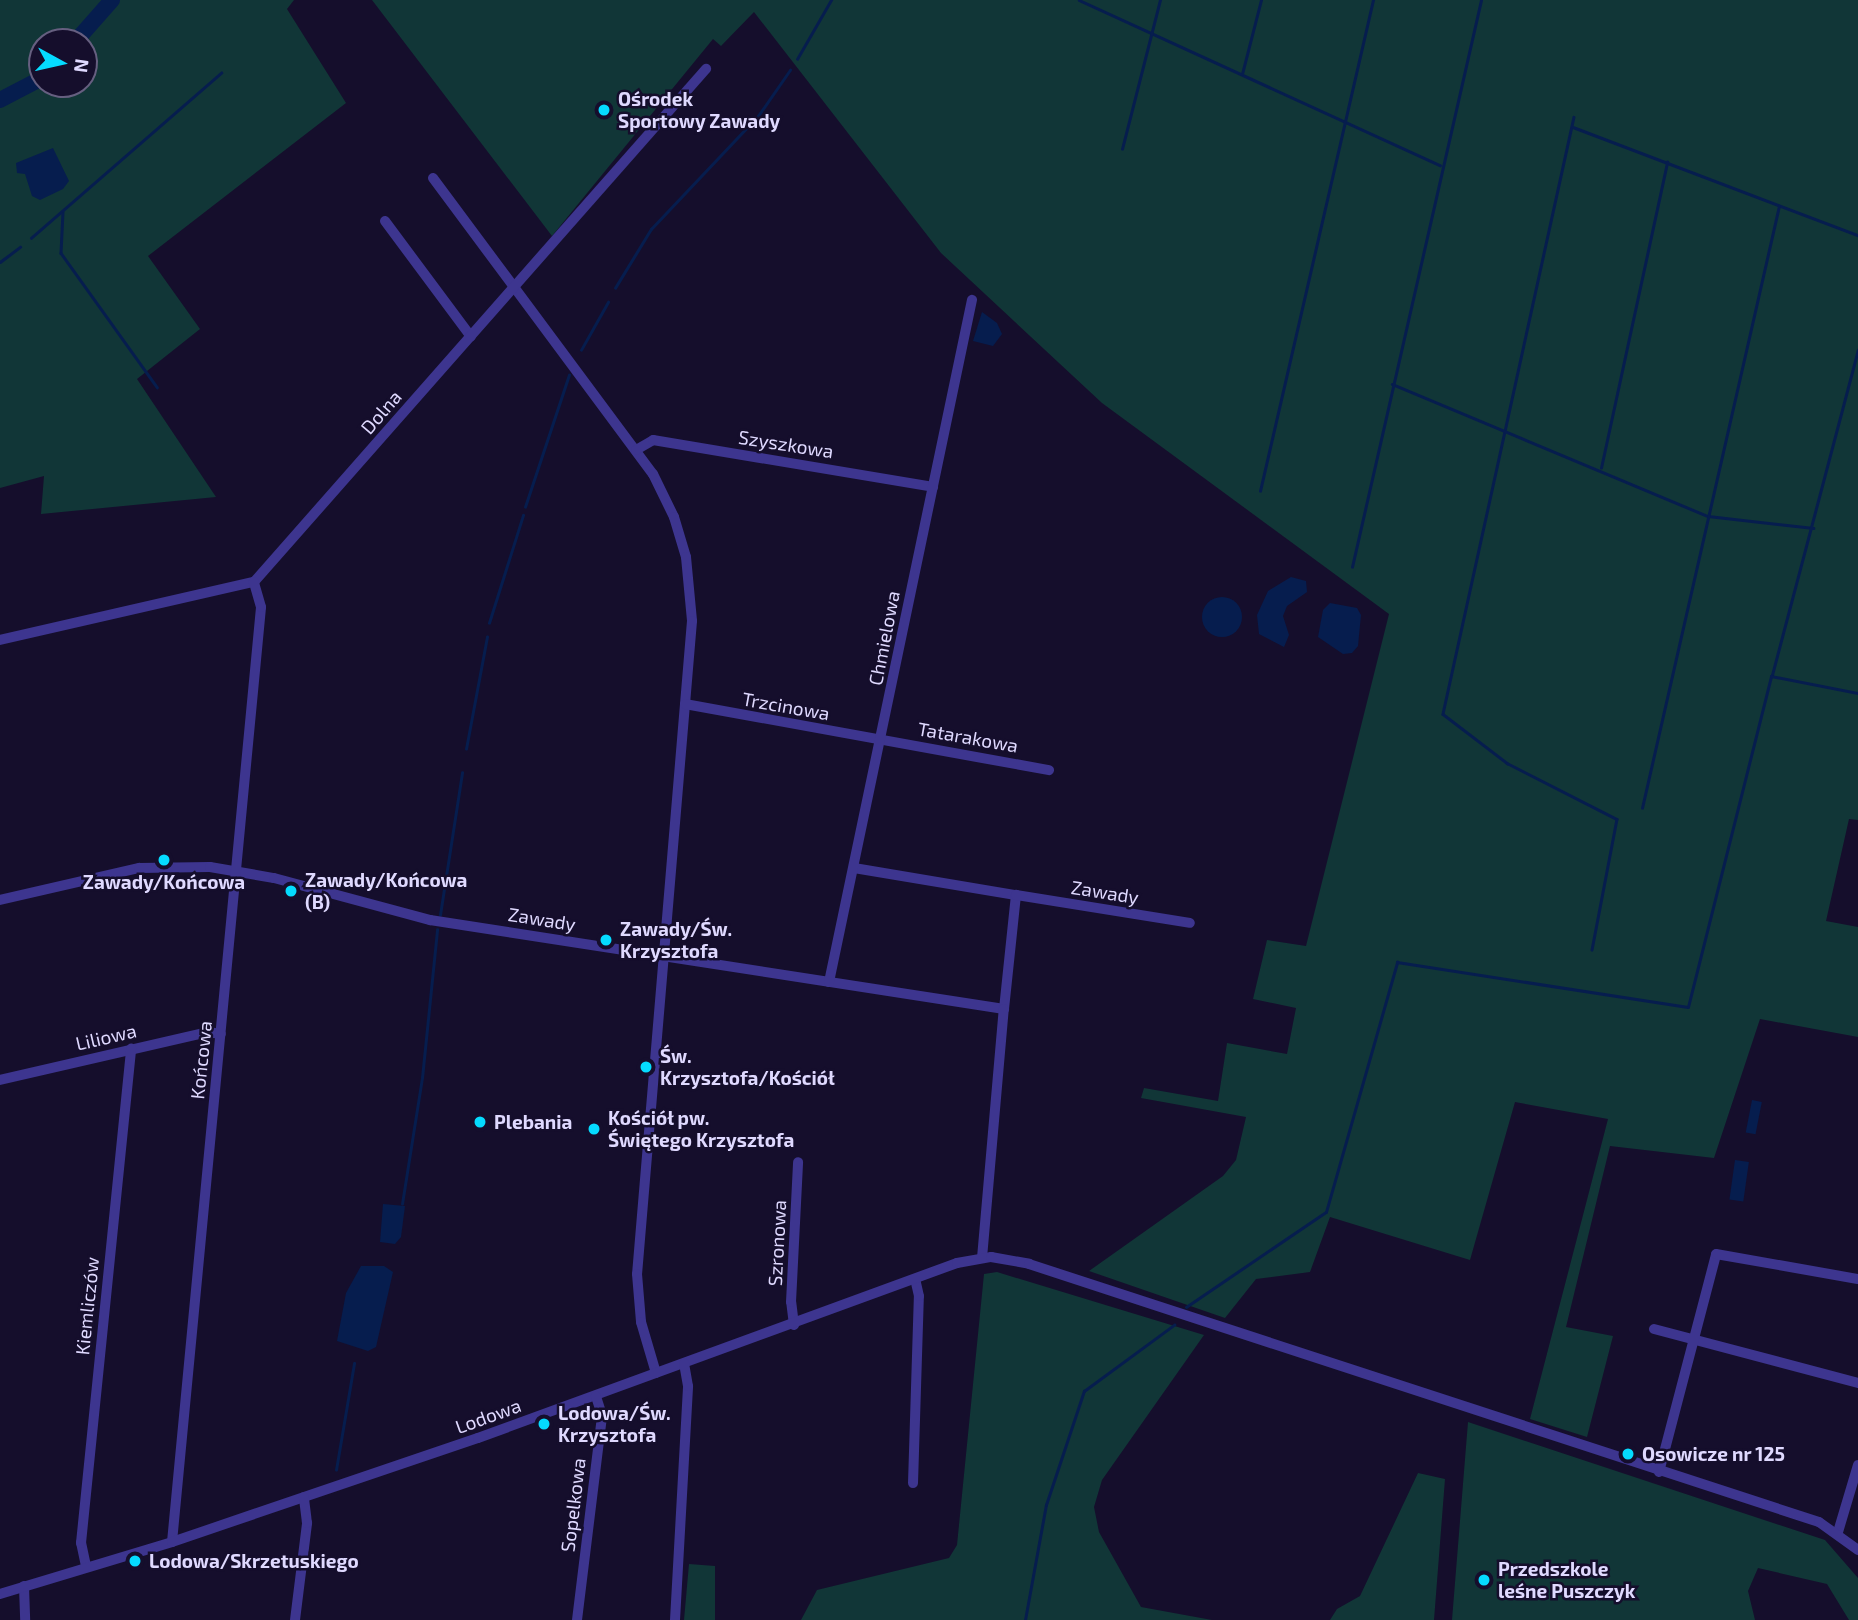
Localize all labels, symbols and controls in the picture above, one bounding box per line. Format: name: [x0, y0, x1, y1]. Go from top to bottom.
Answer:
north arrow: [28, 28, 98, 98]
text: N: [70, 57, 95, 74]
place label: Ośrodek Sportowy Zawady: [618, 88, 781, 132]
marker: Ośrodek Sportowy Zawady: [596, 102, 612, 118]
street label: Dolna: [356, 385, 406, 439]
street label: Szyszkowa: [737, 425, 835, 463]
street label: Chmielowa: [864, 589, 904, 687]
street label: Trzcinowa: [741, 687, 831, 725]
street label: Tatarakowa: [916, 717, 1020, 757]
marker: Zawady/Końcowa: [156, 852, 172, 868]
place label: Zawady/Końcowa (B): [305, 869, 467, 913]
place label: Zawady/Końcowa: [83, 871, 245, 893]
street label: Zawady: [1070, 875, 1140, 909]
marker: Zawady/Końcowa (B): [283, 883, 299, 899]
street label: Zawady: [507, 902, 577, 936]
place label: Zawady/Św. Krzysztofa: [620, 918, 732, 962]
marker: Zawady/Św. Krzysztofa: [598, 932, 614, 948]
street label: Liliowa: [73, 1019, 139, 1055]
street label: Końcowa: [186, 1020, 216, 1100]
place label: Św. Krzysztofa/Kościół: [660, 1045, 835, 1089]
marker: Św. Krzysztofa/Kościół: [638, 1059, 654, 1075]
place label: Kościół pw. Świętego Krzysztofa: [608, 1107, 794, 1151]
place label: Plebania: [494, 1111, 572, 1133]
marker: Plebania: [472, 1114, 488, 1130]
marker: Kościół pw. Świętego Krzysztofa: [586, 1121, 602, 1137]
street label: Szronowa: [763, 1199, 791, 1287]
street label: Kiemliczów: [71, 1256, 103, 1356]
street label: Lodowa: [452, 1394, 524, 1438]
place label: Lodowa/Św. Krzysztofa: [558, 1402, 671, 1446]
marker: Lodowa/Św. Krzysztofa: [536, 1416, 552, 1432]
place label: Osowicze nr 125: [1642, 1443, 1785, 1465]
marker: Osowicze nr 125: [1620, 1446, 1636, 1462]
street label: Sopelkowa: [556, 1457, 590, 1553]
place label: Lodowa/Skrzetuskiego: [149, 1550, 359, 1572]
marker: Lodowa/Skrzetuskiego: [127, 1553, 143, 1569]
place label: Przedszkole leśne Puszczyk: [1498, 1558, 1635, 1602]
marker: Przedszkole leśne Puszczyk: [1476, 1572, 1492, 1588]

